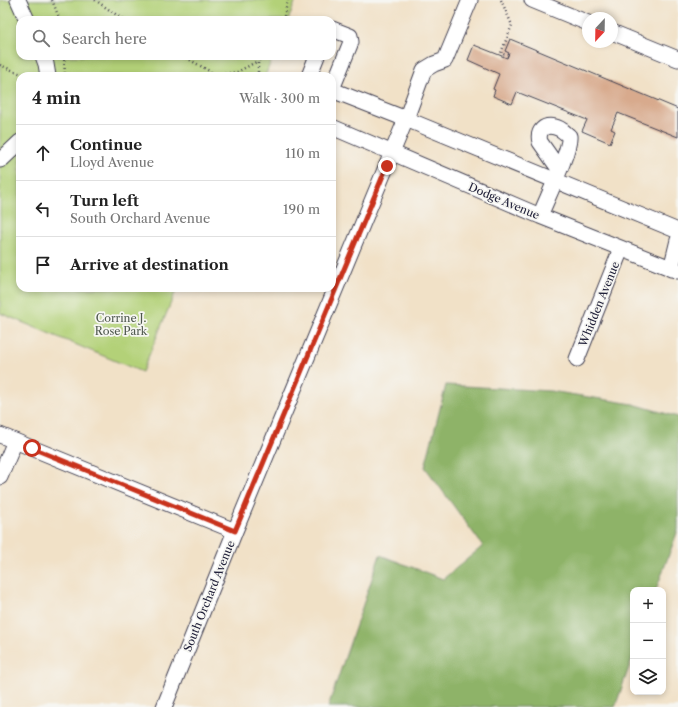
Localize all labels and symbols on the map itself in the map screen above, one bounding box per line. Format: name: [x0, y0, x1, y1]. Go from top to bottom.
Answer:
north arrow: [582, 12, 618, 48]
route end: [378, 157, 396, 175]
street label: Dodge Avenue: [466, 180, 542, 222]
street label: Whidden Avenue: [575, 259, 622, 350]
park label: Corrine J. Rose Park: [95, 311, 148, 338]
route start: [23, 439, 41, 457]
street label: South Orchard Avenue: [180, 538, 238, 654]

